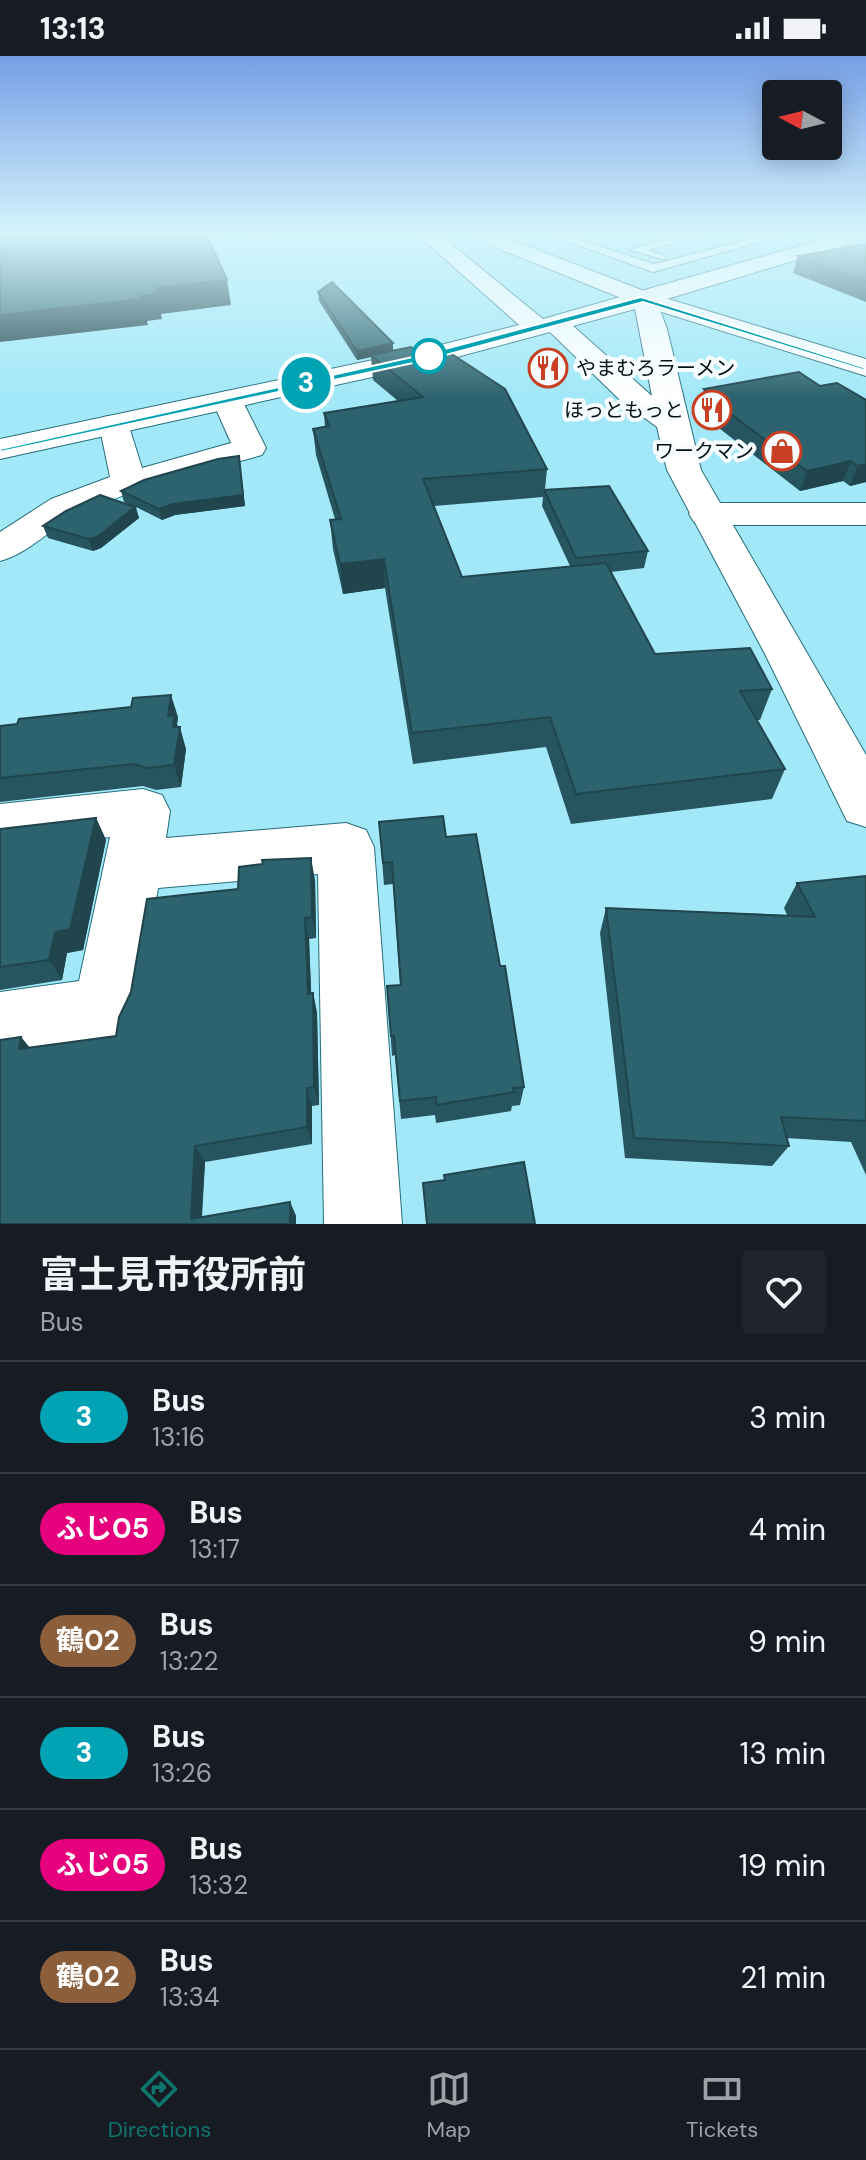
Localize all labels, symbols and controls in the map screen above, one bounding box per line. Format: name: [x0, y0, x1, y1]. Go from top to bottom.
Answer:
text: 13:13: [40, 9, 106, 48]
north arrow: [762, 80, 842, 160]
map controls: [762, 80, 842, 160]
unlabelled marker: [412, 339, 446, 373]
restaurant icon: やまむろラーメン: [527, 347, 569, 389]
place label: やまむろラーメン: [576, 355, 735, 381]
line badge: 3: [280, 357, 332, 409]
text: 3: [298, 364, 314, 401]
restaurant icon: ほっともっと: [691, 389, 733, 431]
place label: ほっともっと: [564, 397, 684, 423]
shop icon: ワークマン: [761, 430, 803, 472]
place label: ワークマン: [654, 438, 754, 464]
text: 富士見市役所前: [40, 1250, 306, 1300]
button: heart: [742, 1250, 826, 1334]
text: Bus: [40, 1305, 84, 1339]
text: Bus: [152, 1381, 206, 1420]
text: 3: [76, 1398, 92, 1435]
text: 3 min: [749, 1398, 826, 1437]
text: 13:16: [152, 1420, 205, 1454]
text: Bus: [189, 1493, 243, 1532]
text: ふじ05: [56, 1510, 149, 1547]
text: 4 min: [749, 1510, 826, 1549]
text: 13:17: [189, 1532, 240, 1566]
text: Bus: [160, 1605, 213, 1644]
text: 鶴02: [56, 1622, 120, 1659]
text: 9 min: [748, 1622, 826, 1661]
text: 13:22: [160, 1644, 218, 1678]
text: Bus: [152, 1717, 206, 1756]
text: 3: [76, 1734, 92, 1771]
text: 13 min: [740, 1734, 826, 1773]
text: 13:26: [152, 1756, 212, 1790]
text: Bus: [189, 1829, 243, 1868]
text: ふじ05: [56, 1846, 149, 1883]
text: 19 min: [739, 1846, 826, 1885]
text: 13:32: [189, 1868, 248, 1902]
text: Bus: [160, 1941, 213, 1980]
text: 鶴02: [56, 1958, 120, 1995]
text: 21 min: [740, 1958, 826, 1997]
text: 13:34: [160, 1980, 220, 2014]
tab: Directions: [108, 2067, 211, 2144]
tab: Map: [426, 2067, 471, 2144]
tab: Tickets: [686, 2067, 758, 2144]

